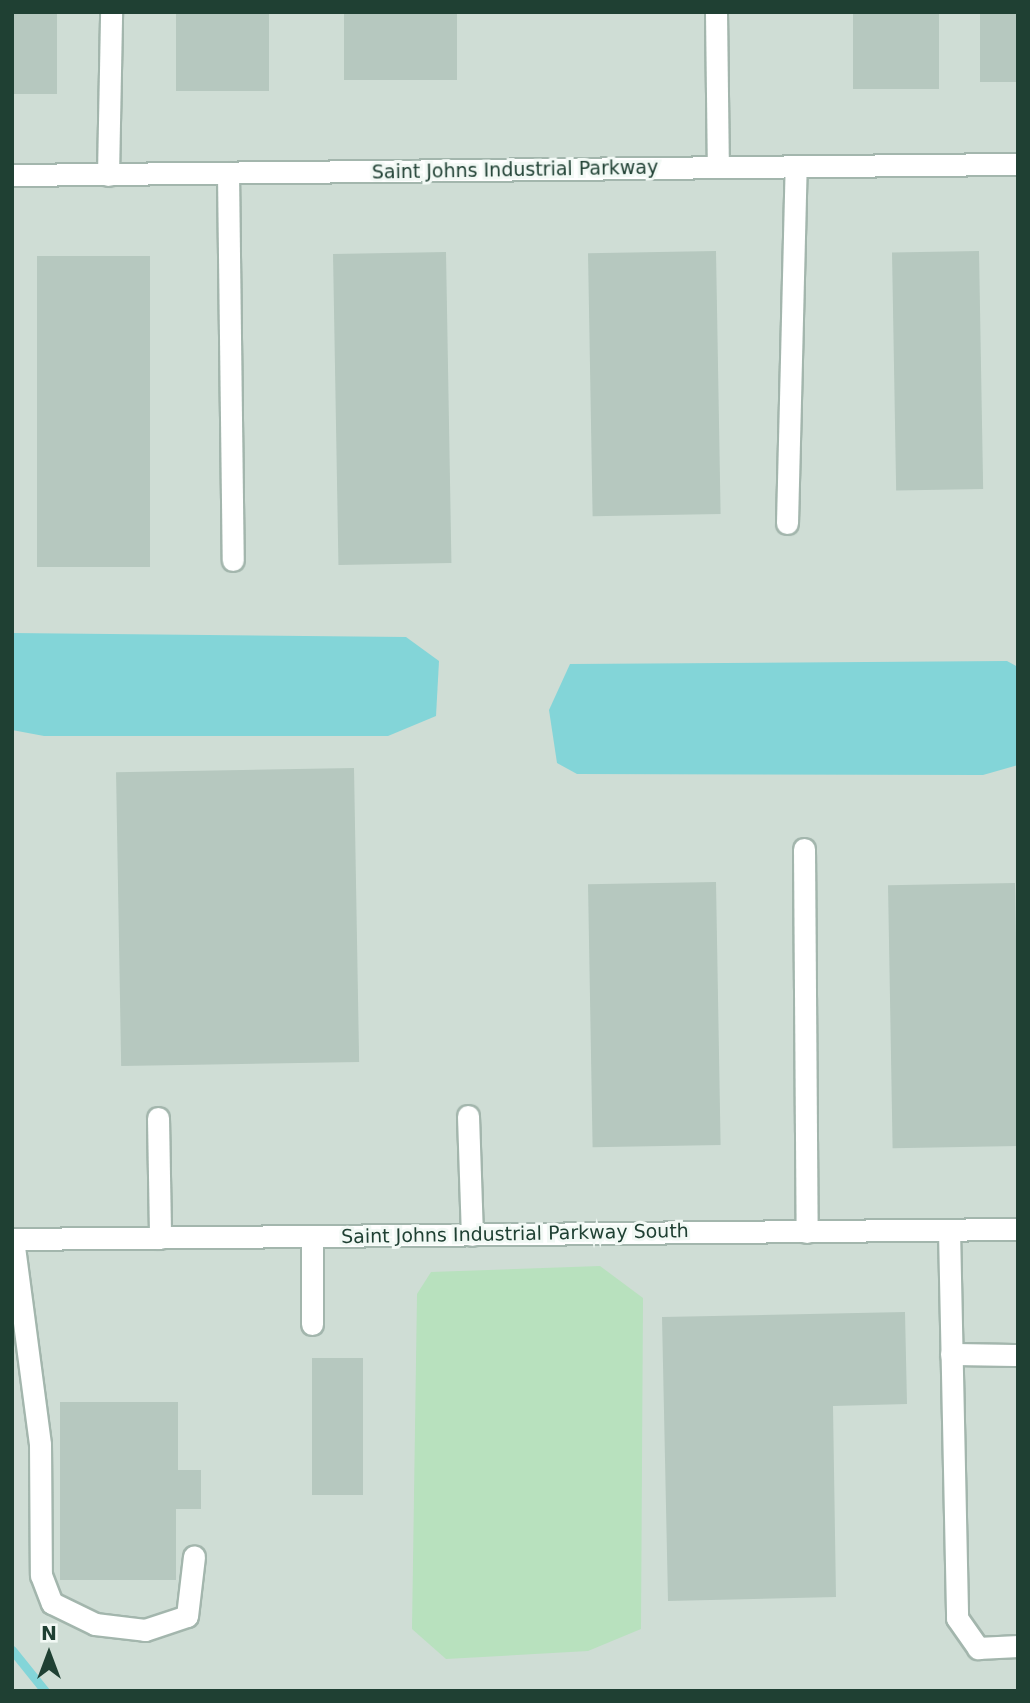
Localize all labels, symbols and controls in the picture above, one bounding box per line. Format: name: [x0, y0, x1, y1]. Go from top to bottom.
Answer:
street label: Saint Johns Industrial Parkway: [372, 156, 658, 184]
street label: Saint Johns Industrial Parkway South: [341, 1220, 689, 1248]
north arrow: [14, 1619, 84, 1689]
text: N: [41, 1622, 57, 1644]

